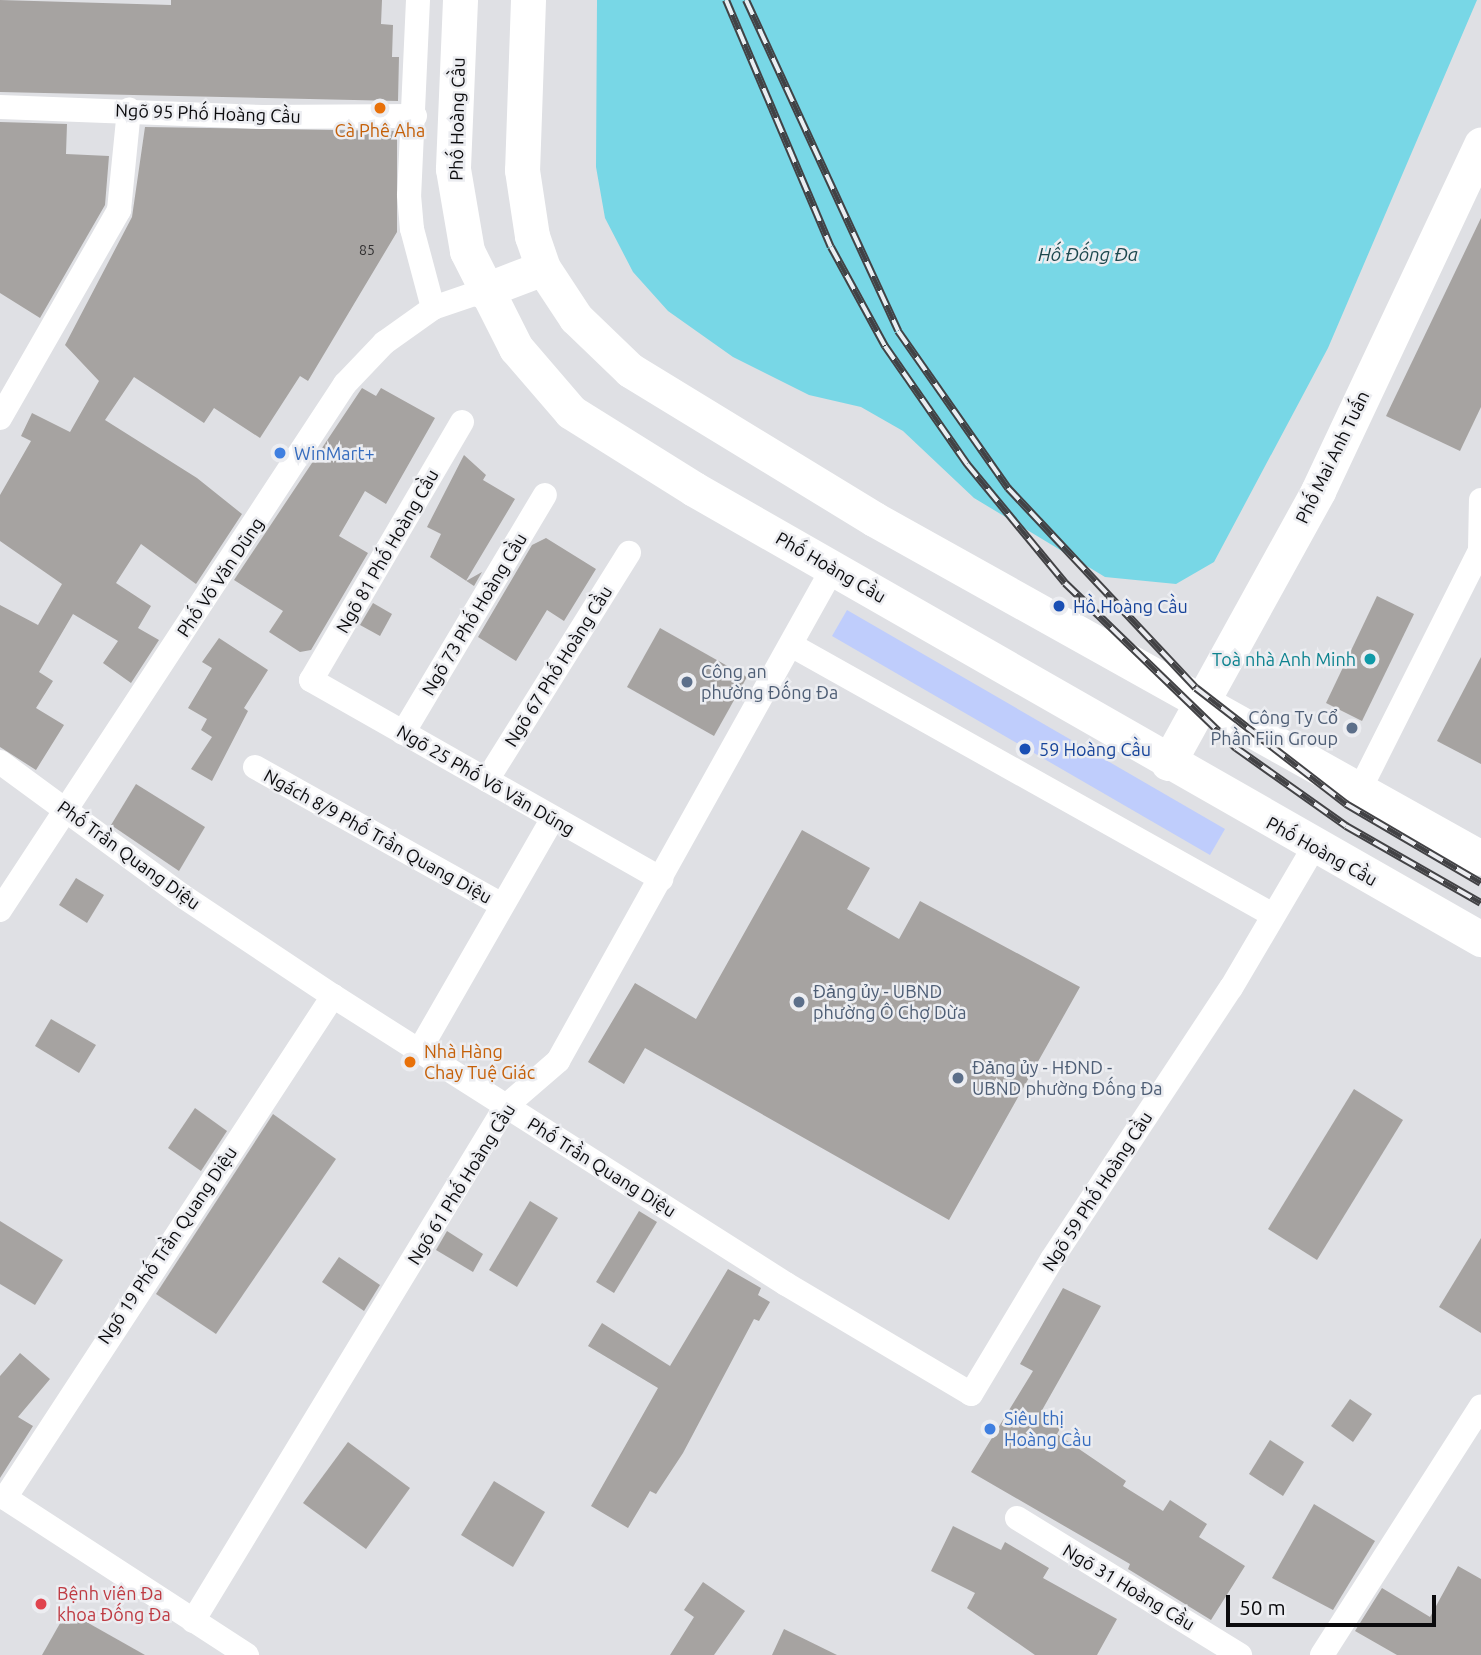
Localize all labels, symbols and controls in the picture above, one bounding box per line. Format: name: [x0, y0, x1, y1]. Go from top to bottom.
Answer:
street label: Phố Hoàng Cầu: [445, 57, 469, 181]
street label: Ngõ 95 Phố Hoàng Cầu: [115, 99, 301, 127]
marker: Cà Phê Aha: [372, 100, 388, 116]
place label: Cà Phê Aha: [335, 119, 425, 141]
house number: 85: [359, 242, 375, 258]
water label: Hố Đống Đa: [1038, 244, 1138, 266]
street label: Phố Mai Anh Tuấn: [1291, 387, 1373, 527]
place label: WinMart+: [294, 442, 375, 464]
marker: WinMart+: [272, 445, 288, 461]
street label: Ngõ 81 Phố Hoàng Cầu: [331, 465, 443, 637]
street label: Phố Võ Văn Dũng: [172, 513, 268, 641]
street label: Phố Hoàng Cầu: [772, 527, 890, 607]
street label: Ngõ 73 Phố Hoàng Cầu: [417, 529, 531, 699]
street label: Ngõ 67 Phố Hoàng Cầu: [500, 582, 616, 750]
place label: Hồ Hoàng Cầu: [1073, 595, 1188, 617]
marker: Hồ Hoàng Cầu: [1051, 598, 1067, 614]
place label: Toà nhà Anh Minh: [1212, 648, 1356, 670]
marker: Toà nhà Anh Minh: [1362, 651, 1378, 667]
place label: Công an phường Đống Đa: [701, 661, 838, 704]
marker: Công an phường Đống Đa: [679, 674, 695, 690]
place label: Công Ty Cổ Phần Fiin Group: [1211, 707, 1338, 750]
street label: Ngõ 25 Phố Võ Văn Dũng: [393, 720, 579, 840]
marker: Công Ty Cổ Phần Fiin Group: [1344, 720, 1360, 736]
place label: 59 Hoàng Cầu: [1039, 738, 1151, 760]
marker: 59 Hoàng Cầu: [1017, 741, 1033, 757]
street label: Ngách 8/9 Phố Trần Quang Diệu: [260, 764, 496, 908]
street label: Phố Trần Quang Diệu: [53, 796, 205, 914]
street label: Phố Hoàng Cầu: [1263, 812, 1381, 890]
place label: Đảng ủy - UBND phường Ô Chợ Dừa: [813, 981, 966, 1024]
marker: Đảng ủy - UBND phường Ô Chợ Dừa: [791, 994, 807, 1010]
place label: Nhà Hàng Chay Tuệ Giác: [424, 1041, 535, 1084]
marker: Nhà Hàng Chay Tuệ Giác: [402, 1054, 418, 1070]
place label: Đảng ủy - HĐND - UBND phường Đống Đa: [972, 1057, 1163, 1100]
marker: Đảng ủy - HĐND - UBND phường Đống Đa: [950, 1070, 966, 1086]
street label: Ngõ 61 Phố Hoàng Cầu: [403, 1100, 519, 1268]
street label: Ngõ 59 Phố Hoàng Cầu: [1037, 1107, 1157, 1275]
street label: Phố Trần Quang Diệu: [524, 1113, 680, 1221]
street label: Ngõ 19 Phố Trần Quang Diệu: [93, 1142, 241, 1348]
place label: Siêu thị Hoàng Cầu: [1004, 1408, 1092, 1450]
marker: Siêu thị Hoàng Cầu: [982, 1421, 998, 1437]
street label: Ngõ 31 Hoàng Cầu: [1059, 1539, 1199, 1635]
scale bar: [1229, 1582, 1439, 1626]
place label: Bệnh viện Đa khoa Đống Đa: [57, 1583, 171, 1626]
marker: Bệnh viện Đa khoa Đống Đa: [31, 1594, 51, 1614]
text: 50 m: [1239, 1595, 1286, 1619]

